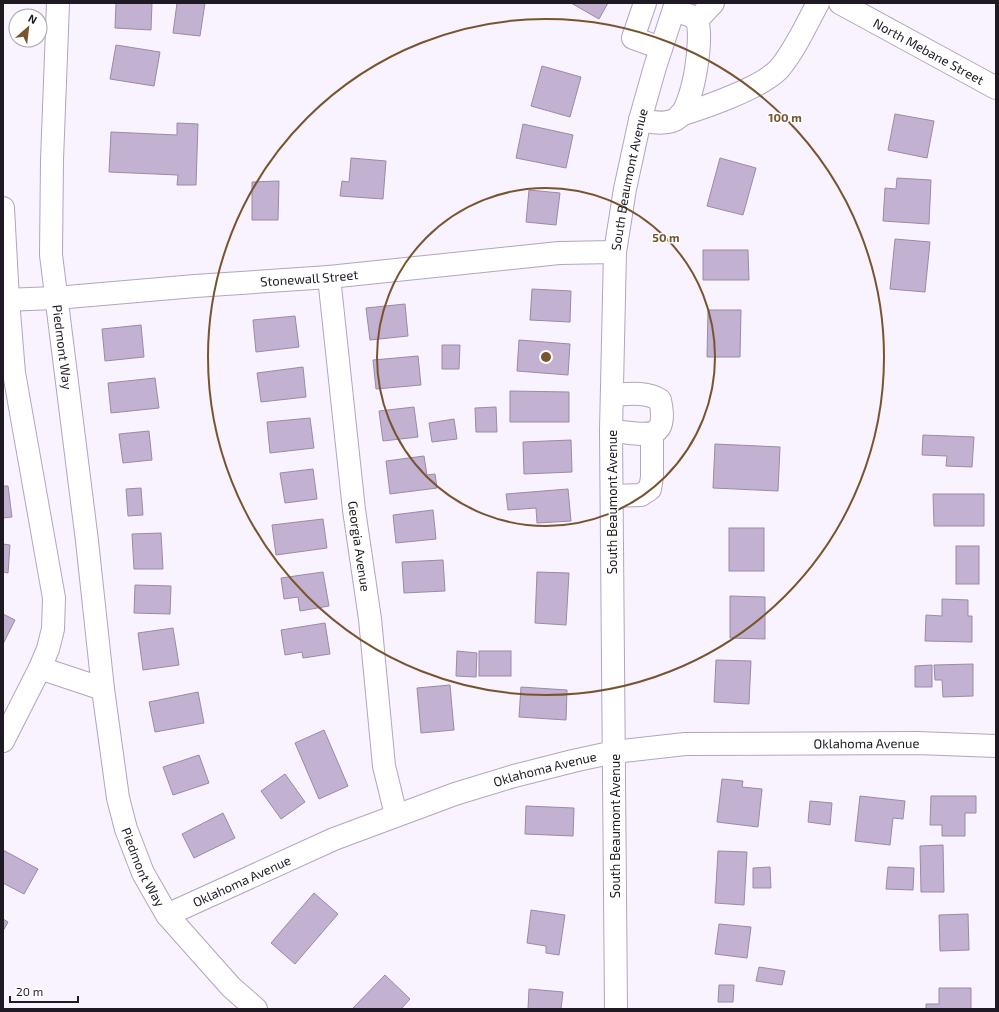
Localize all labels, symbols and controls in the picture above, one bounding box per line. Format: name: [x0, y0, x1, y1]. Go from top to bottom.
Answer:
north arrow: [8, 8, 48, 48]
text: N: [26, 11, 40, 26]
street label: North Mebane Street: [871, 15, 987, 88]
street label: South Beaumont Avenue: [607, 106, 651, 252]
text: 100 m: [768, 110, 802, 124]
text: 50 m: [652, 230, 680, 244]
street label: Stonewall Street: [260, 266, 359, 290]
street label: Piedmont Way: [49, 304, 76, 391]
centre of rings: [539, 350, 553, 364]
street label: South Beaumont Avenue: [604, 430, 620, 574]
street label: Georgia Avenue: [345, 500, 374, 593]
street label: Oklahoma Avenue: [813, 735, 919, 751]
street label: Oklahoma Avenue: [491, 748, 598, 790]
street label: South Beaumont Avenue: [607, 754, 623, 898]
street label: Piedmont Way: [118, 825, 169, 909]
street label: Oklahoma Avenue: [190, 852, 293, 910]
scale bar: [10, 978, 78, 1004]
text: 20 m: [16, 984, 43, 998]

